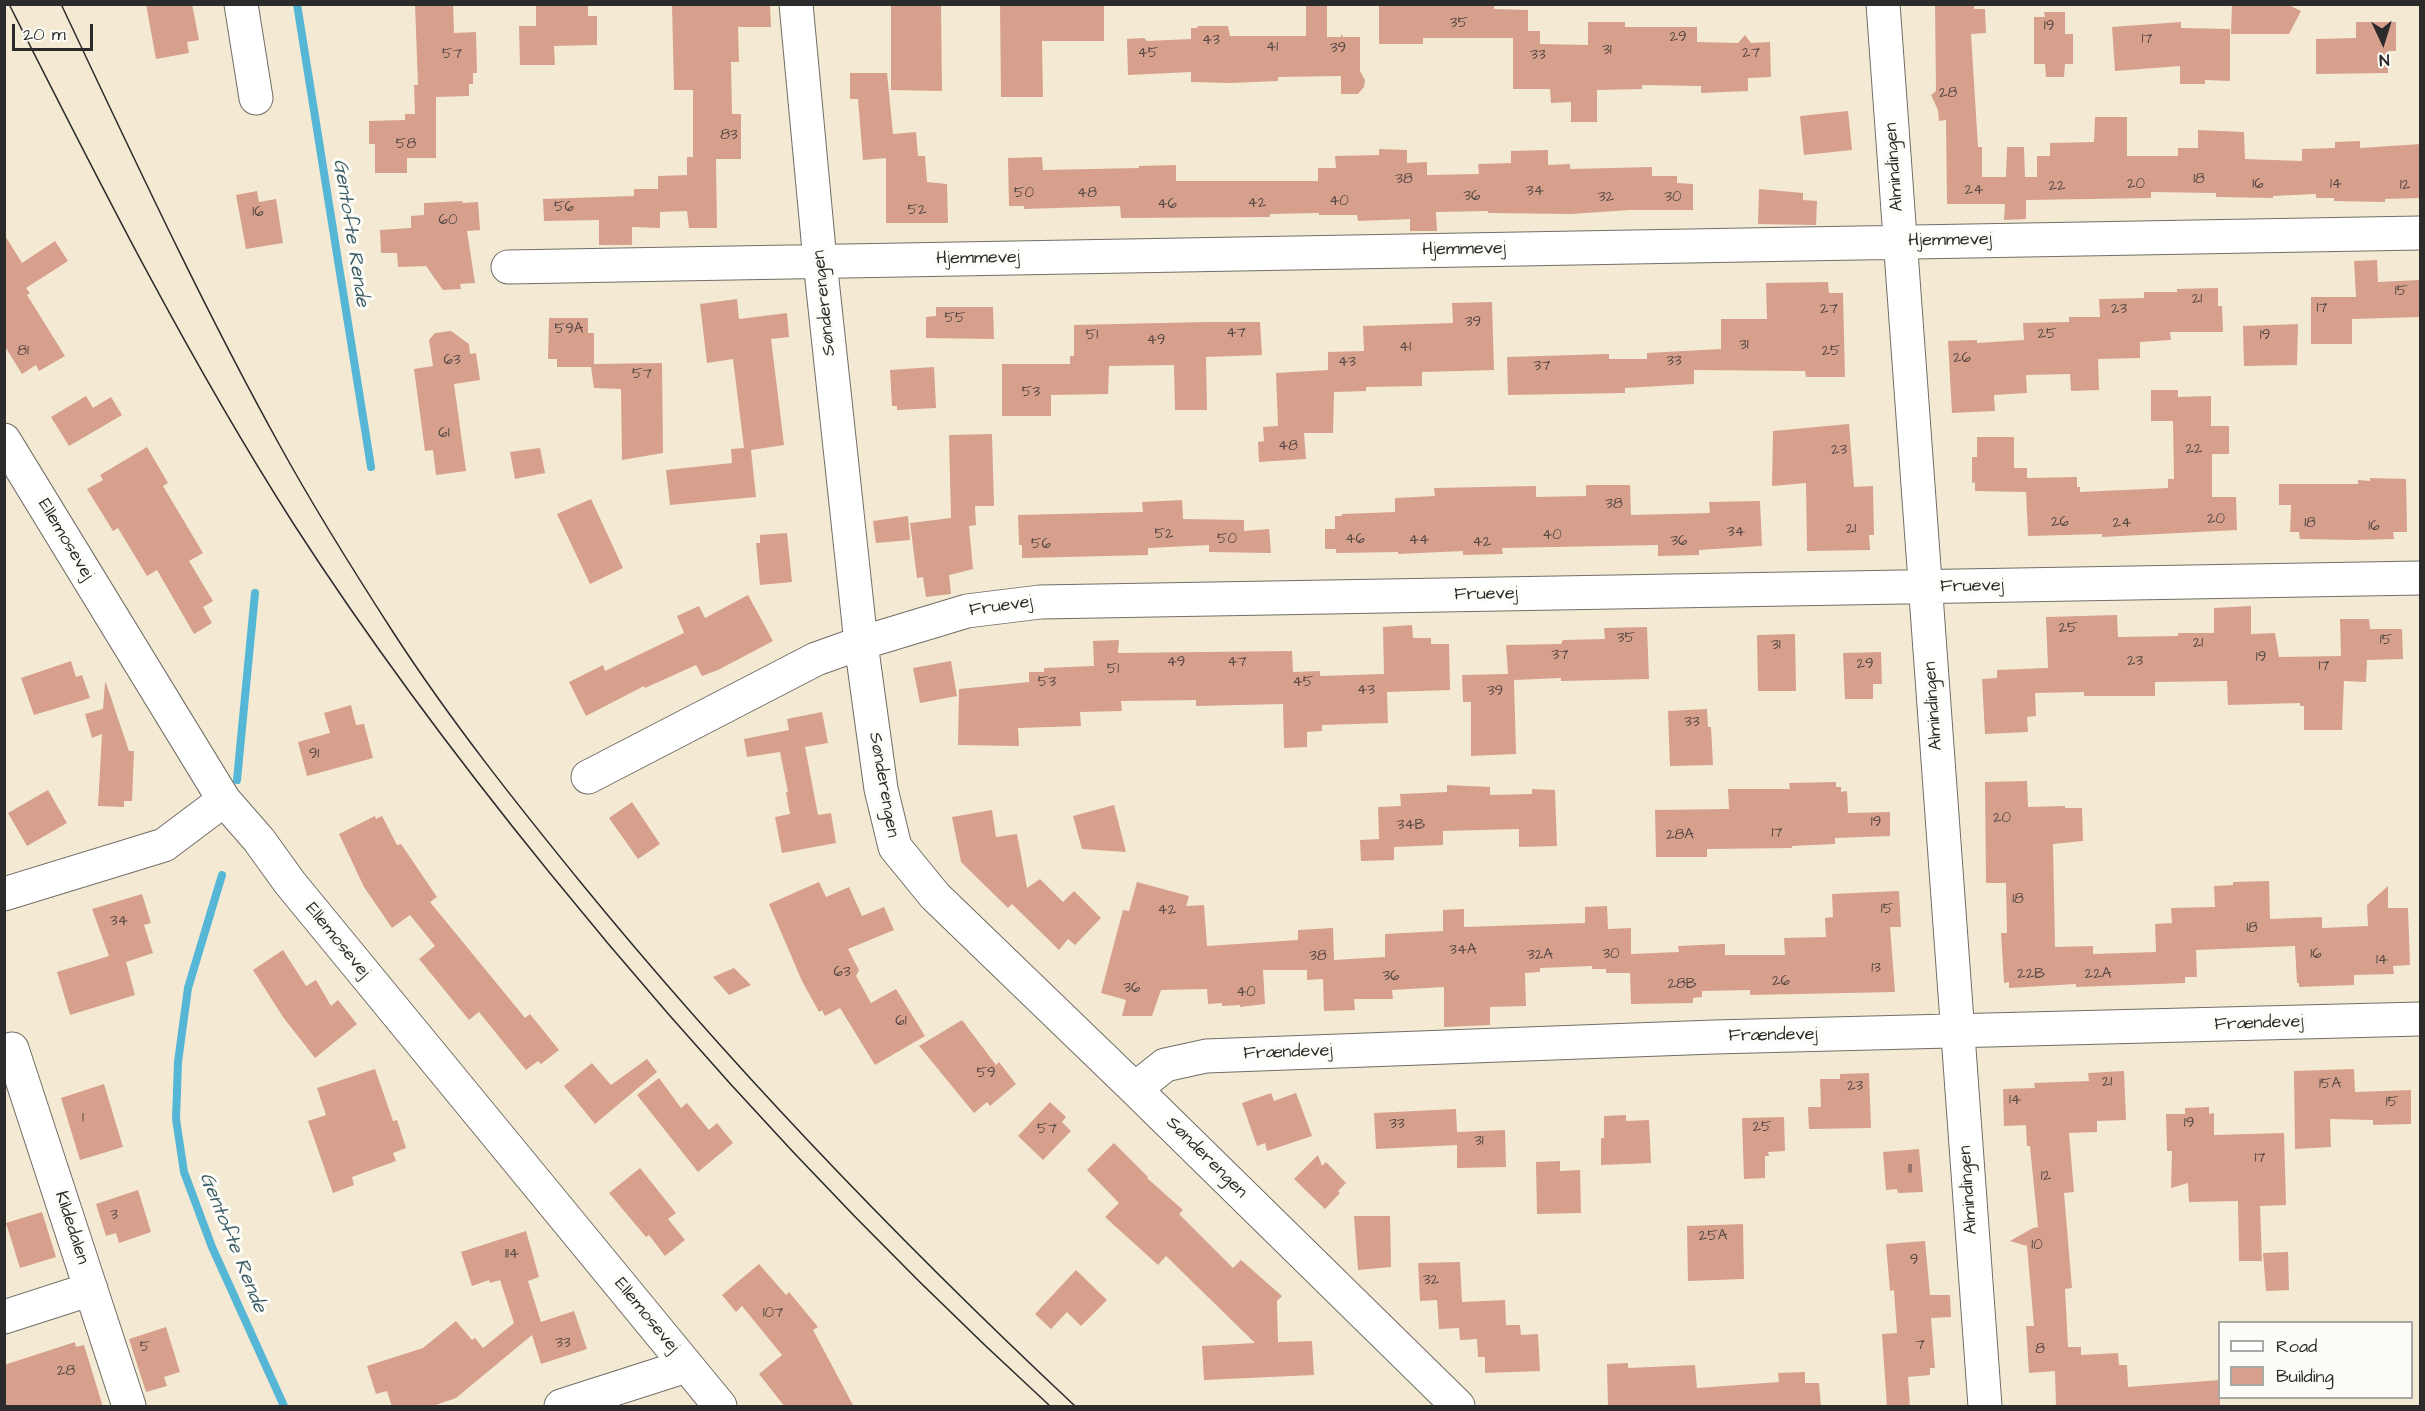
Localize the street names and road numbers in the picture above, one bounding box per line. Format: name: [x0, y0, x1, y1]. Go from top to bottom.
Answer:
street label: Almindingen: [1881, 122, 1909, 212]
street label: Hjemmevej: [1908, 229, 1992, 253]
street label: Hjemmevej: [1422, 238, 1506, 262]
street label: Hjemmevej: [936, 247, 1020, 271]
street label: Sønderengen: [809, 249, 841, 357]
street label: Ellemosevej: [32, 495, 98, 585]
street label: Fruevej: [1940, 576, 2004, 598]
street label: Fruevej: [1454, 584, 1518, 606]
street label: Fruevej: [968, 592, 1034, 622]
street label: Almindingen: [1920, 661, 1948, 751]
street label: Sønderengen: [863, 731, 903, 839]
street label: Ellemosevej: [300, 899, 374, 983]
street label: Frændevej: [2214, 1012, 2304, 1036]
street label: Frændevej: [1728, 1024, 1818, 1048]
street label: Frændevej: [1243, 1041, 1333, 1065]
street label: Sønderengen: [1161, 1113, 1251, 1203]
street label: Almindingen: [1955, 1145, 1983, 1235]
street label: Kildedalen: [49, 1189, 93, 1267]
street label: Ellemosevej: [609, 1274, 683, 1358]

